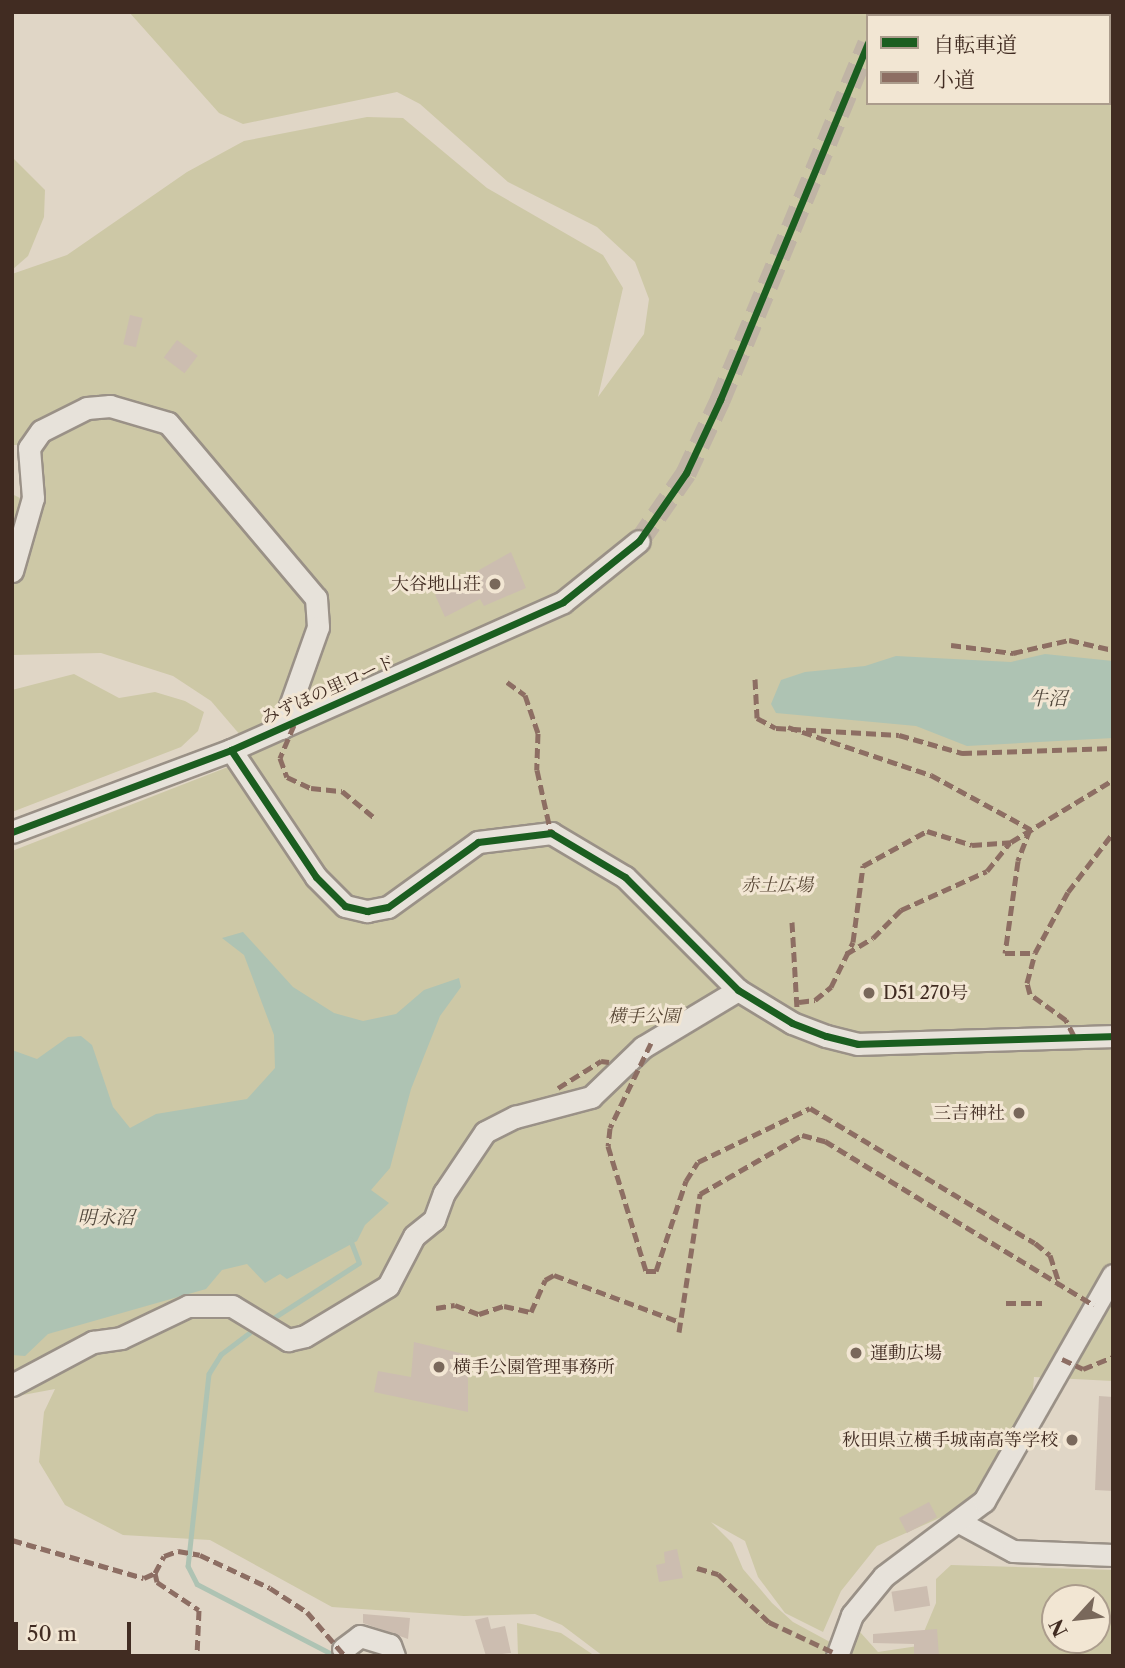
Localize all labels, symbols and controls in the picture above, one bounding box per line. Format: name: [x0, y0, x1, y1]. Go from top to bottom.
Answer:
legend: [866, 14, 1111, 105]
text: 自転車道: [933, 32, 1017, 57]
text: 小道: [933, 67, 975, 92]
place label: 大谷地山荘: [391, 573, 481, 595]
marker: 大谷地山荘: [487, 576, 503, 592]
street label: みずほの里ロード: [258, 651, 398, 729]
water label: 牛沼: [1029, 688, 1067, 710]
park label: 赤土広場: [741, 874, 813, 896]
place label: D51 270号: [883, 982, 968, 1004]
marker: D51 270号: [861, 985, 877, 1001]
park label: 横手公園: [608, 1005, 680, 1027]
place label: 三吉神社: [933, 1102, 1005, 1124]
marker: 三吉神社: [1011, 1105, 1027, 1121]
water label: 明永沼: [78, 1207, 134, 1229]
place label: 運動広場: [870, 1342, 942, 1364]
marker: 運動広場: [848, 1345, 864, 1361]
place label: 横手公園管理事務所: [453, 1356, 615, 1378]
marker: 横手公園管理事務所: [431, 1359, 447, 1375]
place label: 秋田県立横手城南高等学校: [842, 1429, 1058, 1451]
marker: 秋田県立横手城南高等学校: [1064, 1432, 1080, 1448]
north arrow: [1041, 1584, 1111, 1654]
scale bar: [18, 1608, 135, 1652]
text: N: [1045, 1615, 1073, 1640]
text: 50 m: [27, 1621, 77, 1646]

